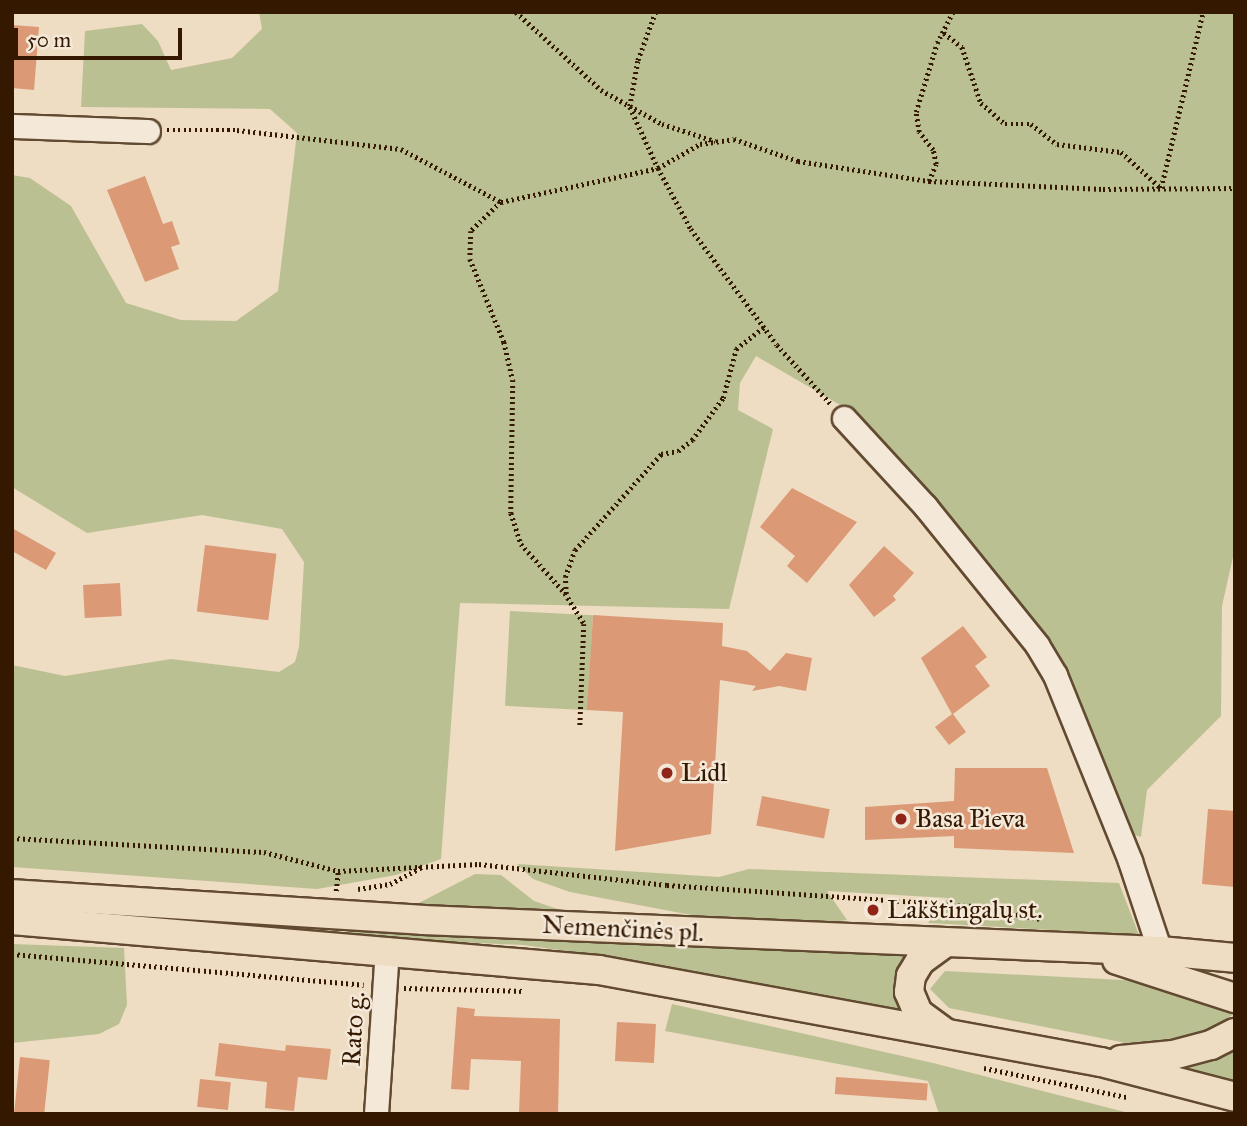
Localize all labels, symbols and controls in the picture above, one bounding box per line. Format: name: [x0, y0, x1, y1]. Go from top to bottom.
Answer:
scale bar: [18, 14, 186, 58]
text: 50 m: [27, 27, 71, 53]
place label: Lidl: [681, 757, 727, 789]
marker: Lidl: [659, 765, 675, 781]
place label: Basa Pieva: [915, 803, 1025, 835]
marker: Basa Pieva: [893, 811, 909, 827]
place label: Lakštingalų st.: [887, 894, 1043, 926]
marker: Lakštingalų st.: [865, 902, 881, 918]
street label: Nemenčinės pl.: [541, 909, 705, 949]
street label: Rato g.: [336, 991, 372, 1067]

